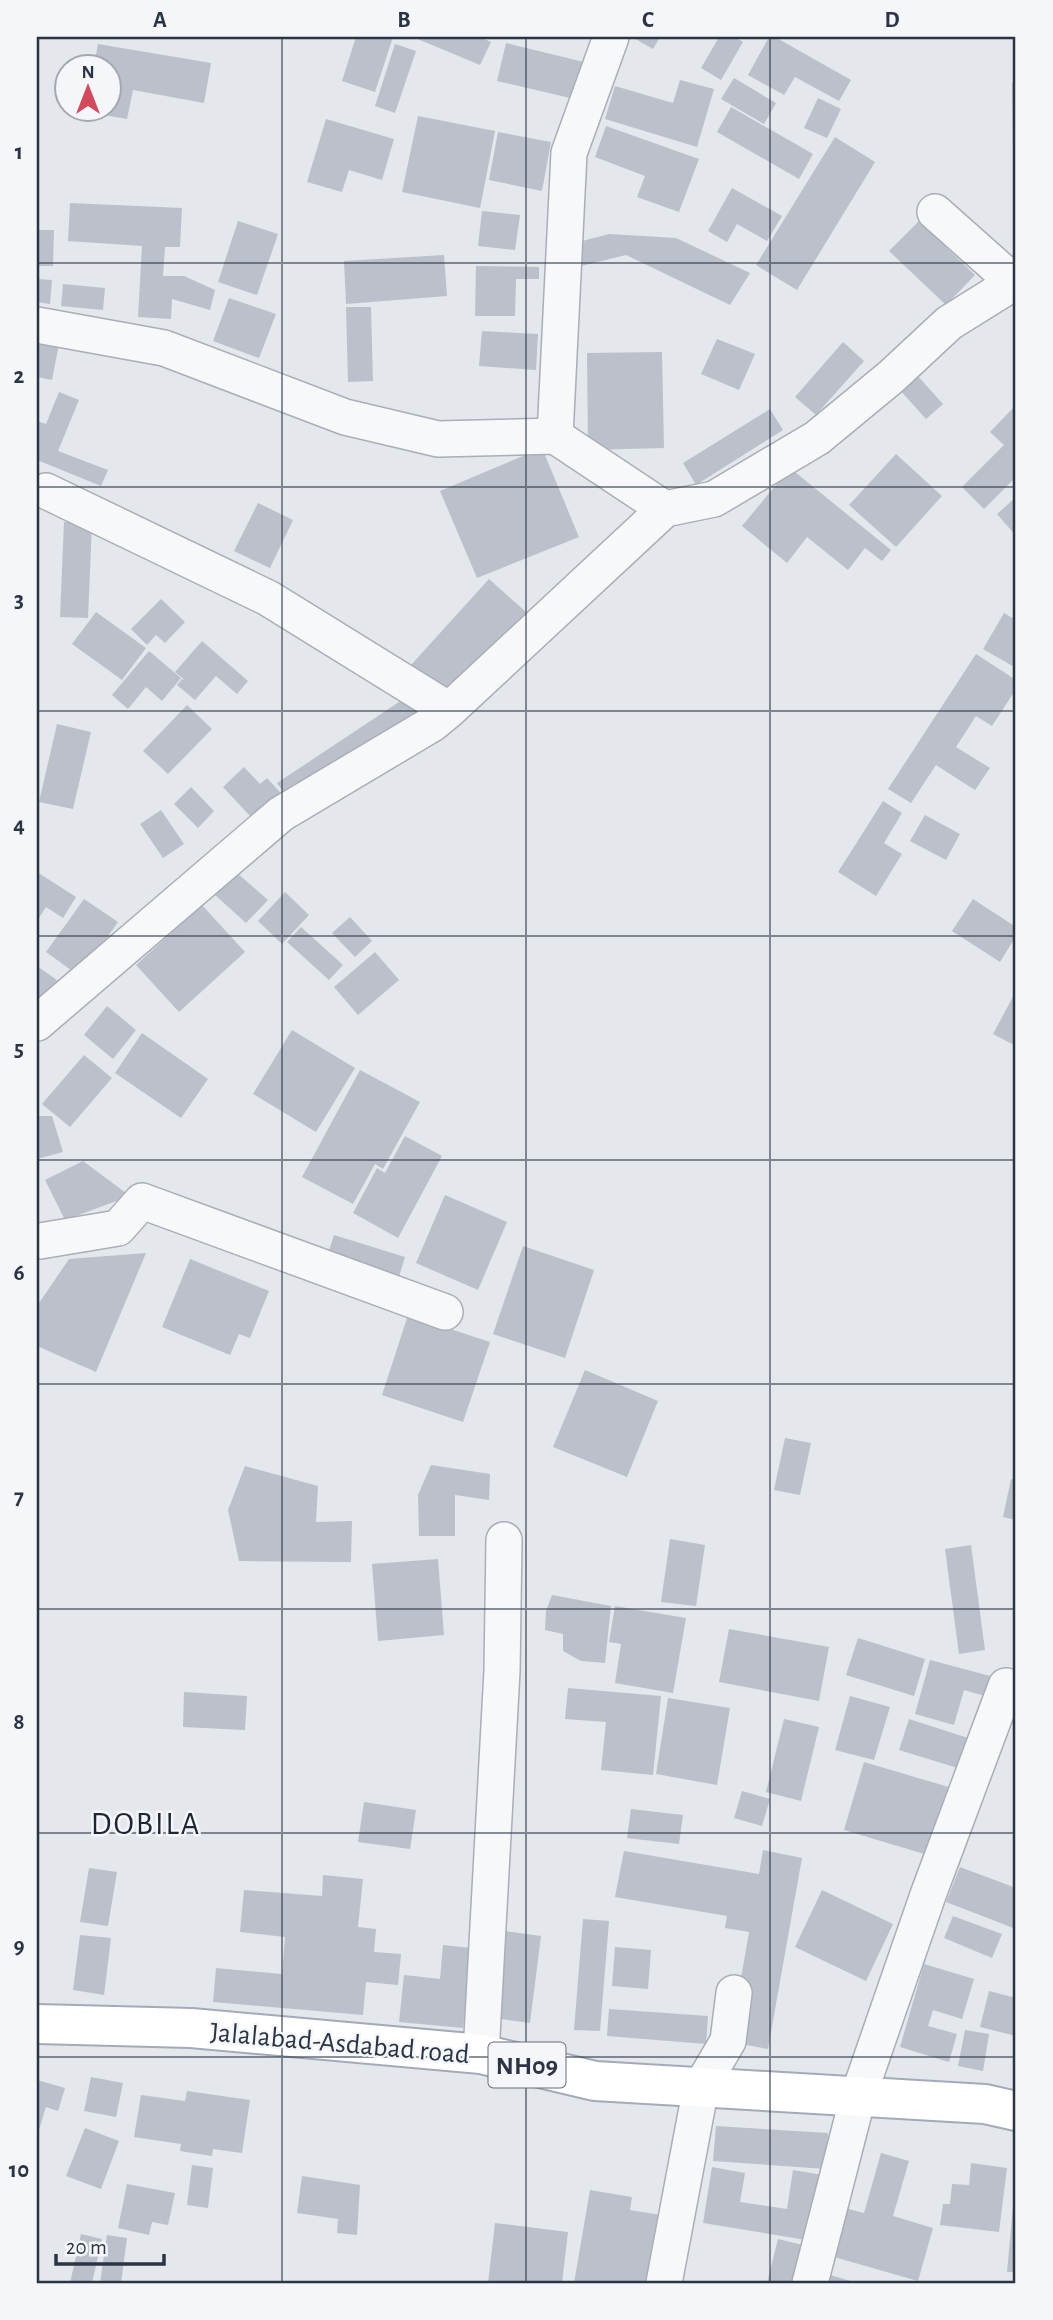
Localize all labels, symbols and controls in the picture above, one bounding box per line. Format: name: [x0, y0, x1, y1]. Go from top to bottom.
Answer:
text: A: [153, 9, 167, 32]
text: B: [397, 9, 411, 32]
text: C: [642, 9, 654, 32]
text: D: [884, 9, 900, 32]
north arrow: [52, 52, 122, 122]
text: N: [81, 63, 95, 82]
text: 1: [15, 141, 23, 164]
text: 2: [14, 365, 25, 388]
text: 3: [14, 589, 24, 612]
text: 4: [13, 814, 25, 837]
text: 5: [14, 1038, 24, 1061]
text: 6: [13, 1262, 25, 1285]
text: 7: [14, 1486, 24, 1509]
text: 8: [13, 1711, 25, 1734]
district label: DOBILA: [91, 1808, 201, 1840]
text: 9: [13, 1935, 25, 1958]
street label: Jalalabad-Asdabad road: [209, 2019, 471, 2069]
road number: NH09: [489, 2042, 566, 2088]
text: 10: [9, 2159, 29, 2182]
scale bar: [56, 2222, 164, 2266]
text: 20 m: [66, 2237, 107, 2258]

